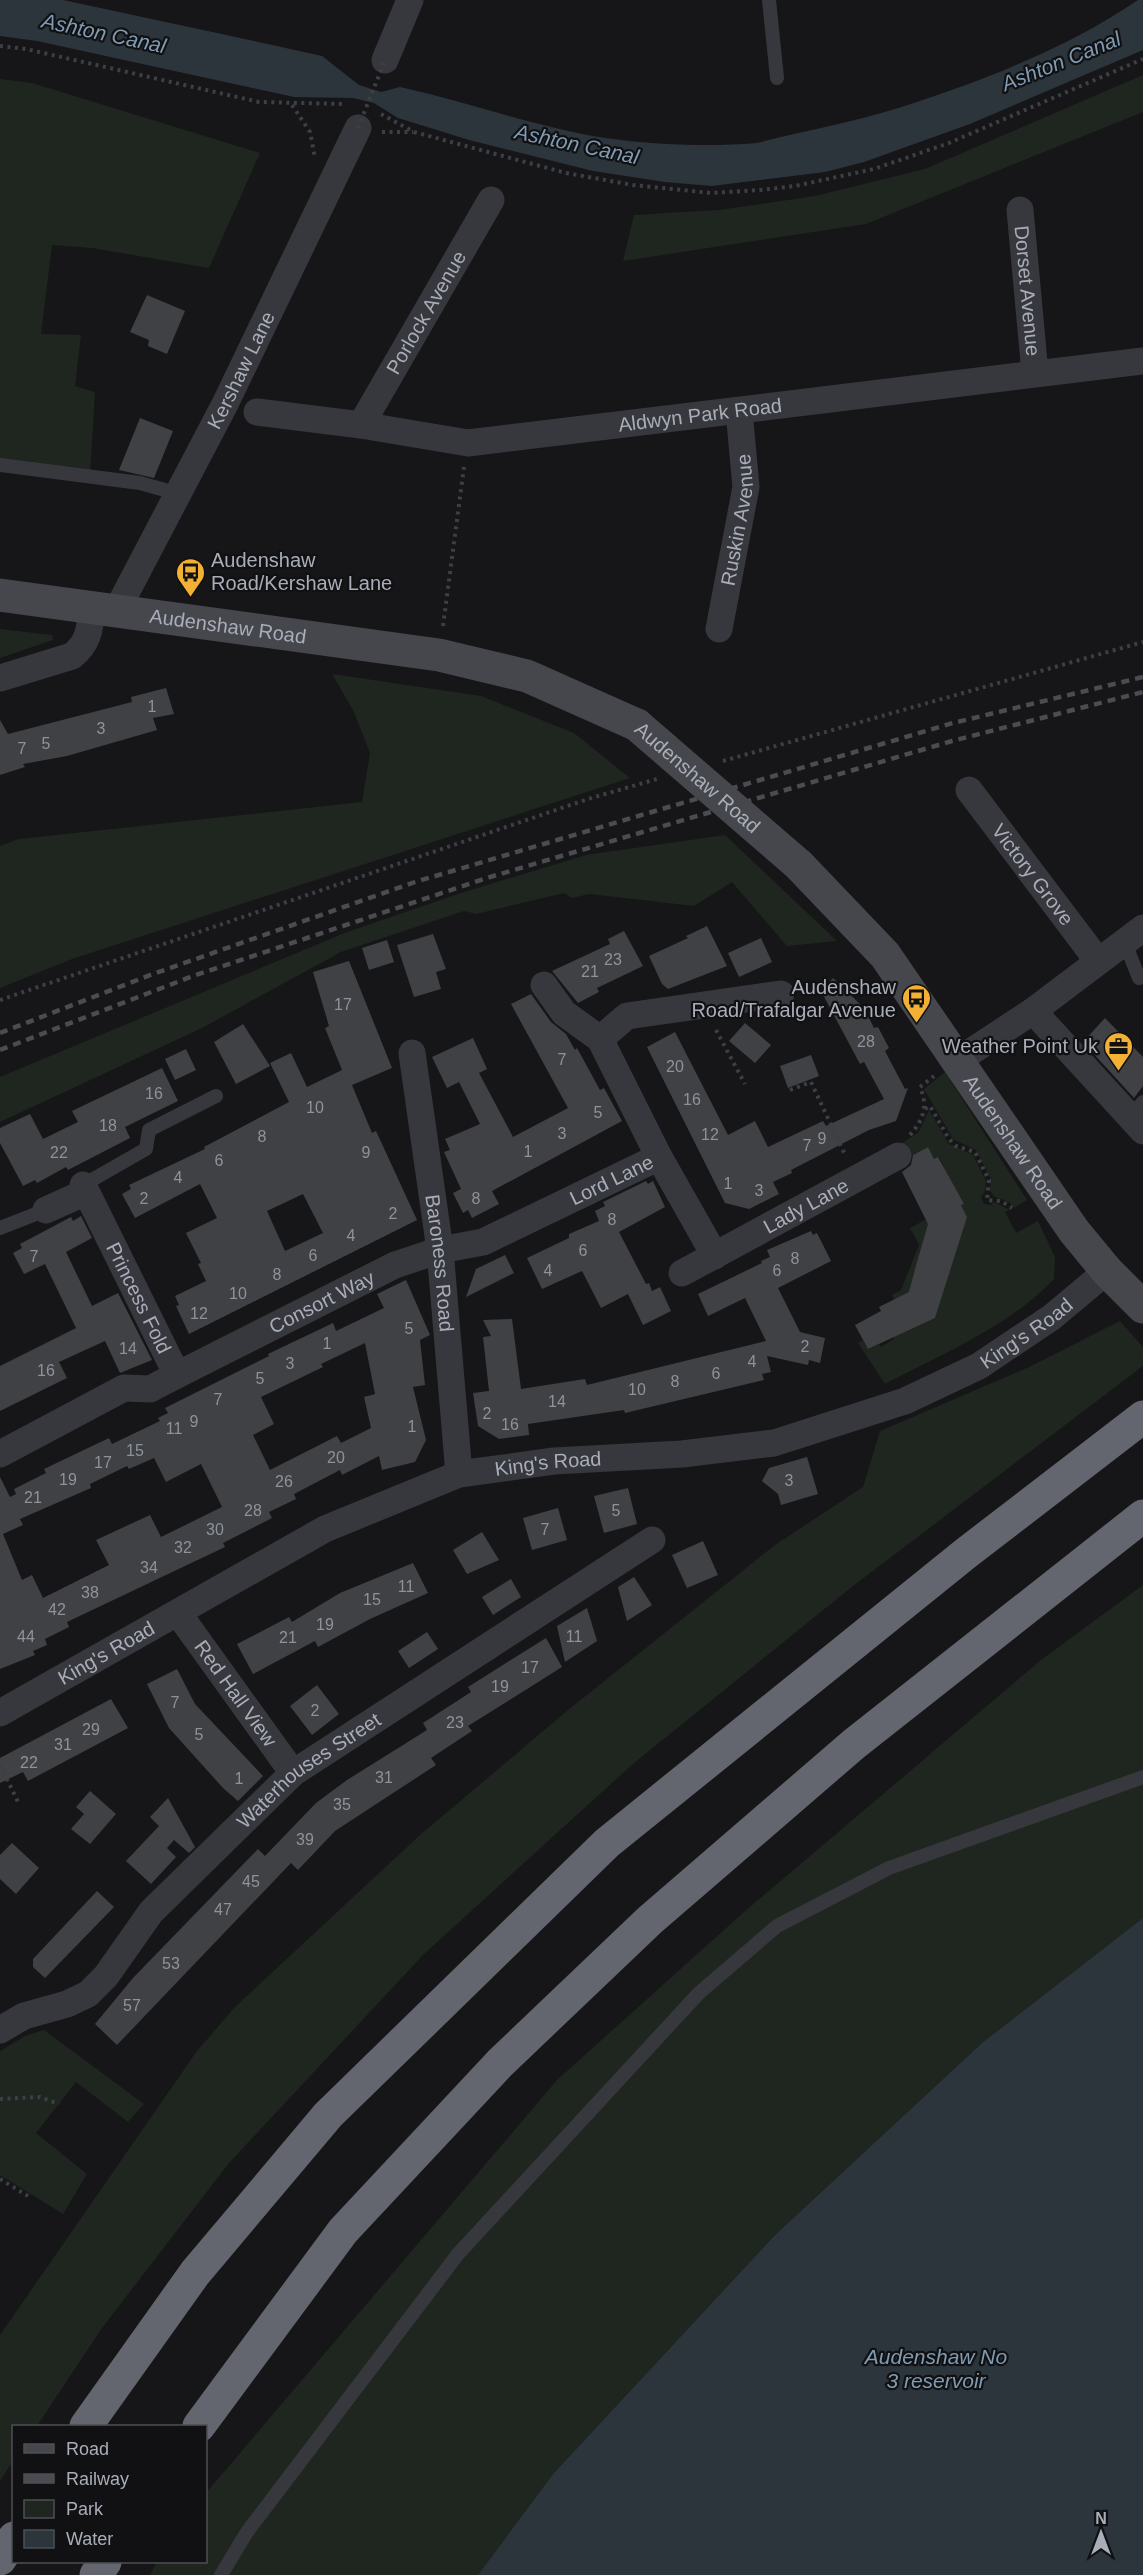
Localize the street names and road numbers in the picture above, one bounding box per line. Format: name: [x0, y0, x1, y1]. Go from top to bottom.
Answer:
street label: Dorset Avenue: [1010, 224, 1044, 357]
street label: Porlock Avenue: [382, 247, 470, 378]
street label: Kershaw Lane: [203, 308, 279, 433]
street label: Aldwyn Park Road: [617, 394, 783, 436]
street label: Ruskin Avenue: [716, 453, 757, 587]
street label: Audenshaw Road: [148, 605, 308, 648]
street label: Audenshaw Road: [631, 717, 764, 837]
street label: Victory Grove: [988, 820, 1078, 929]
street label: Audenshaw Road: [959, 1071, 1067, 1213]
street label: Lord Lane: [566, 1150, 657, 1209]
street label: Lady Lane: [760, 1174, 852, 1238]
street label: Baroness Road: [421, 1193, 458, 1333]
street label: Princess Fold: [102, 1239, 176, 1357]
street label: Consort Way: [265, 1266, 378, 1338]
street label: King's Road: [976, 1294, 1077, 1373]
street label: King's Road: [493, 1447, 602, 1480]
street label: King's Road: [54, 1617, 158, 1689]
street label: Red Hall View: [190, 1636, 282, 1751]
street label: Waterhouses Street: [232, 1708, 385, 1833]

